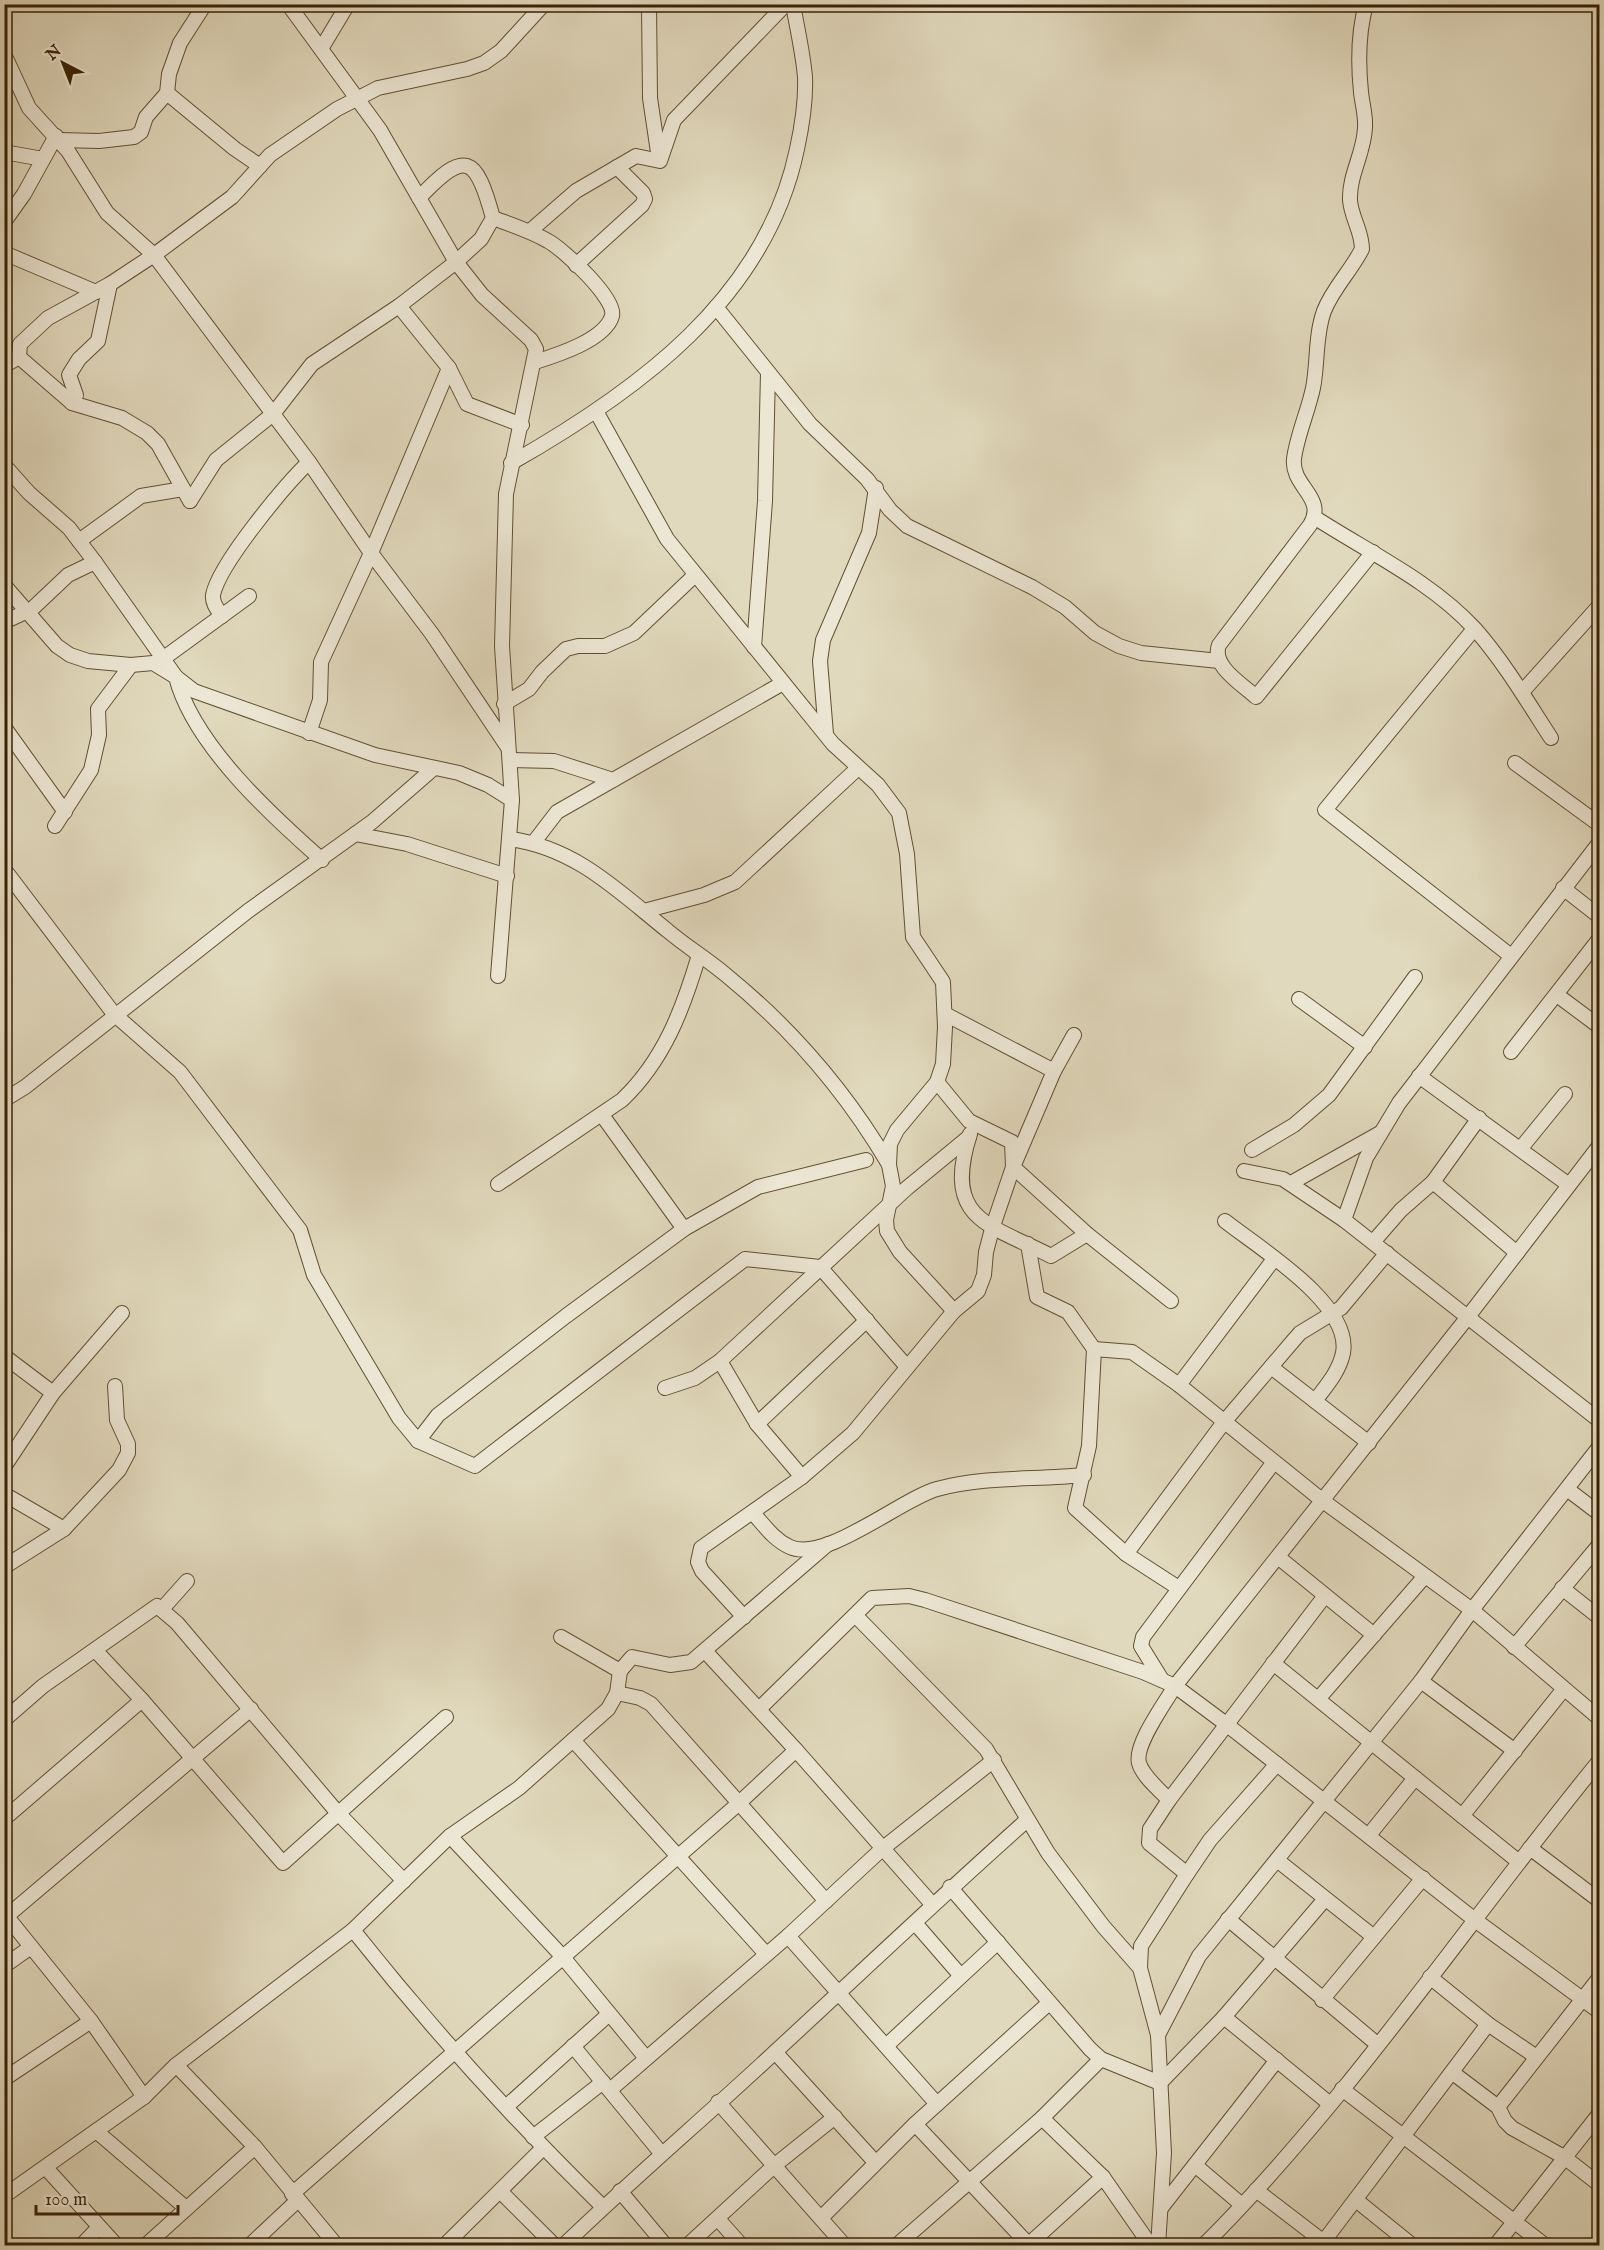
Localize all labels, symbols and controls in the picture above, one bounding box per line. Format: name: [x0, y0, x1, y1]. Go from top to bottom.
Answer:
north arrow: [33, 33, 93, 93]
text: N: [42, 41, 66, 66]
scale bar: [36, 2178, 178, 2216]
text: 100 m: [45, 2189, 87, 2212]

